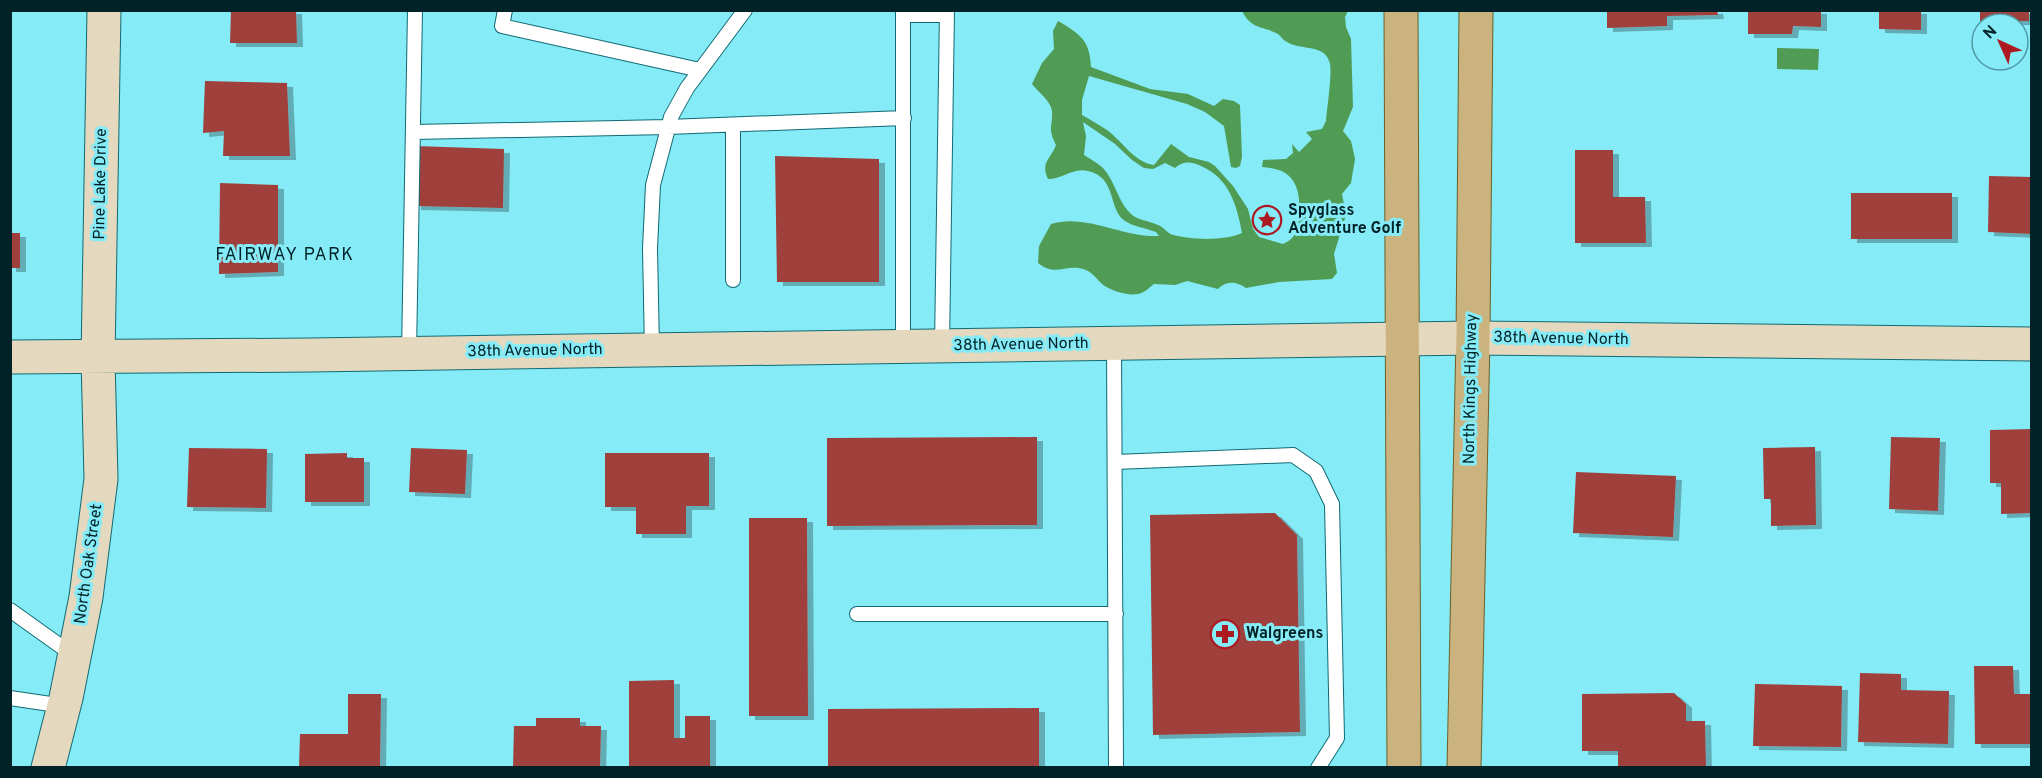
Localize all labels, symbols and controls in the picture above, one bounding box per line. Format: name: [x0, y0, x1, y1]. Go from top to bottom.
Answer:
north arrow: [1970, 12, 2030, 72]
text: N: [1980, 22, 2002, 44]
street label: Pine Lake Drive: [90, 128, 112, 240]
place label: Spyglass Adventure Golf: [1288, 201, 1401, 239]
place icon: Spyglass Adventure Golf: [1251, 204, 1283, 236]
district label: FAIRWAY PARK: [215, 244, 355, 267]
street label: North Kings Highway: [1460, 314, 1482, 464]
street label: 38th Avenue North: [1493, 328, 1629, 350]
street label: 38th Avenue North: [953, 334, 1089, 356]
street label: 38th Avenue North: [467, 340, 603, 362]
street label: North Oak Street: [71, 503, 107, 625]
pharmacy icon: Walgreens: [1209, 618, 1241, 650]
place label: Walgreens: [1246, 624, 1324, 644]

